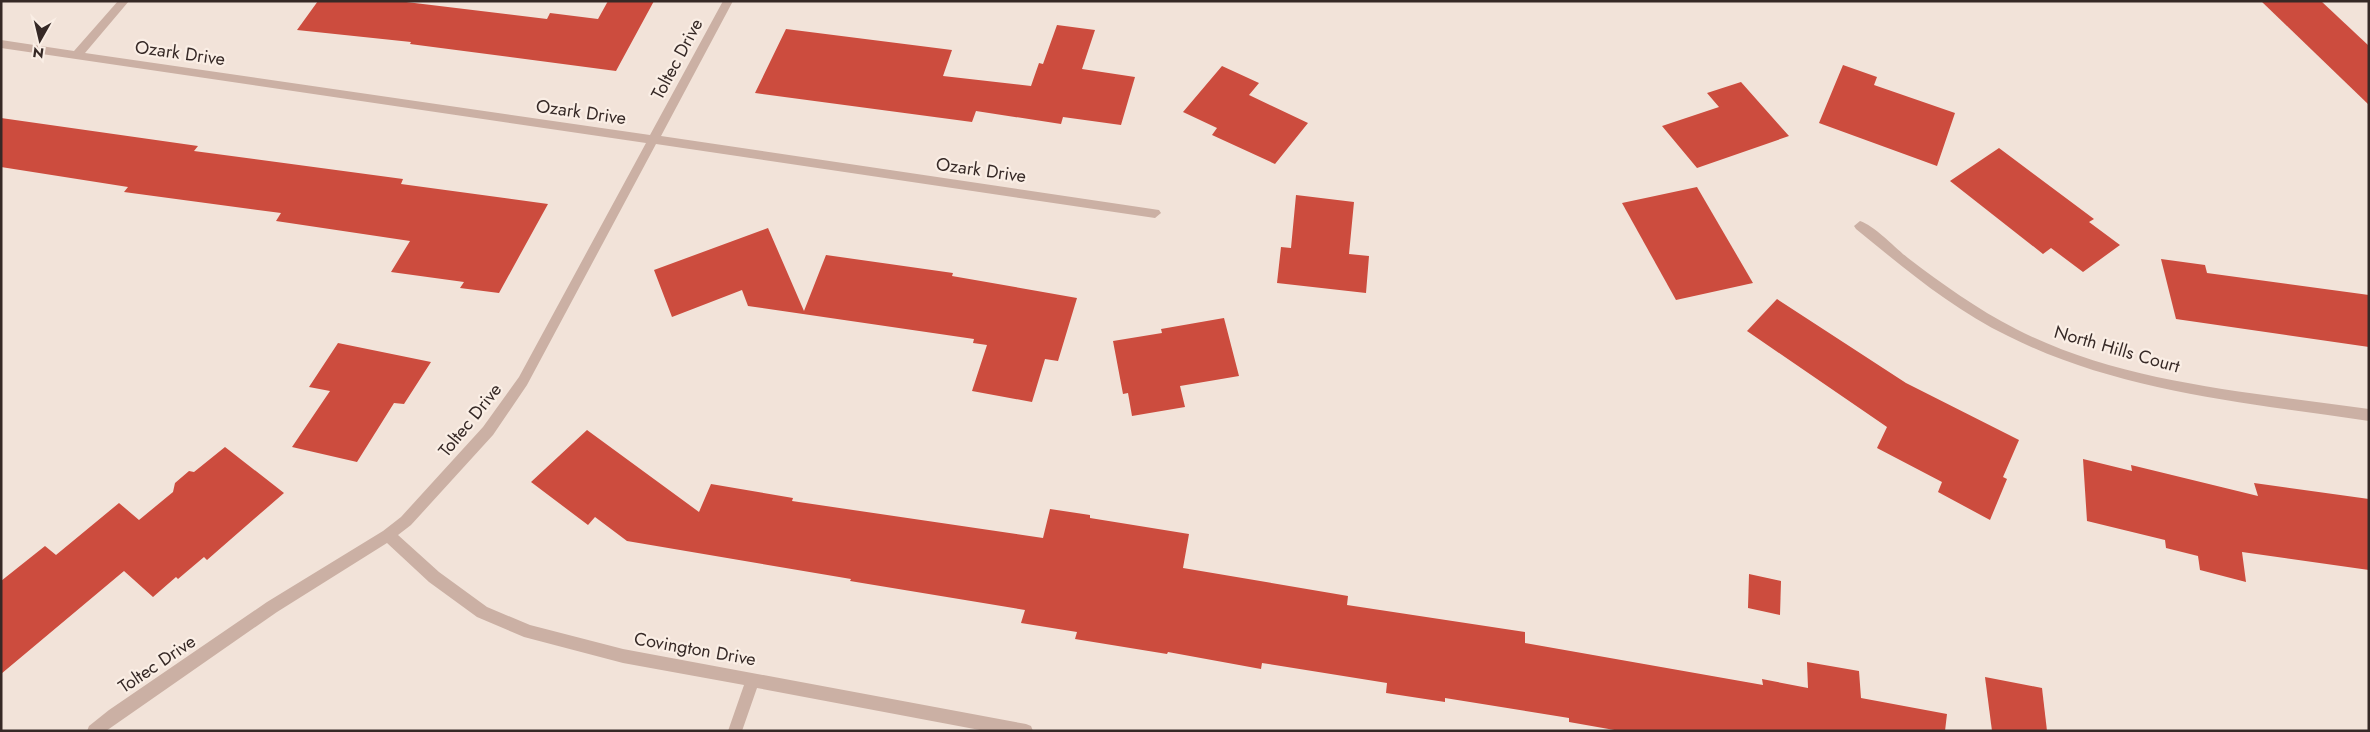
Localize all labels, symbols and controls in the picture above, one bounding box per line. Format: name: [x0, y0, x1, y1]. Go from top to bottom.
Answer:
street label: Toltec Drive: [645, 14, 709, 104]
north arrow: [15, 15, 65, 65]
street label: Ozark Drive: [133, 34, 227, 72]
text: N: [31, 42, 45, 64]
street label: Ozark Drive: [534, 93, 628, 131]
street label: Ozark Drive: [934, 151, 1028, 189]
street label: North Hills Court: [2051, 319, 2184, 380]
street label: Toltec Drive: [432, 378, 508, 462]
street label: Covington Drive: [632, 625, 758, 673]
street label: Toltec Drive: [113, 629, 201, 699]

